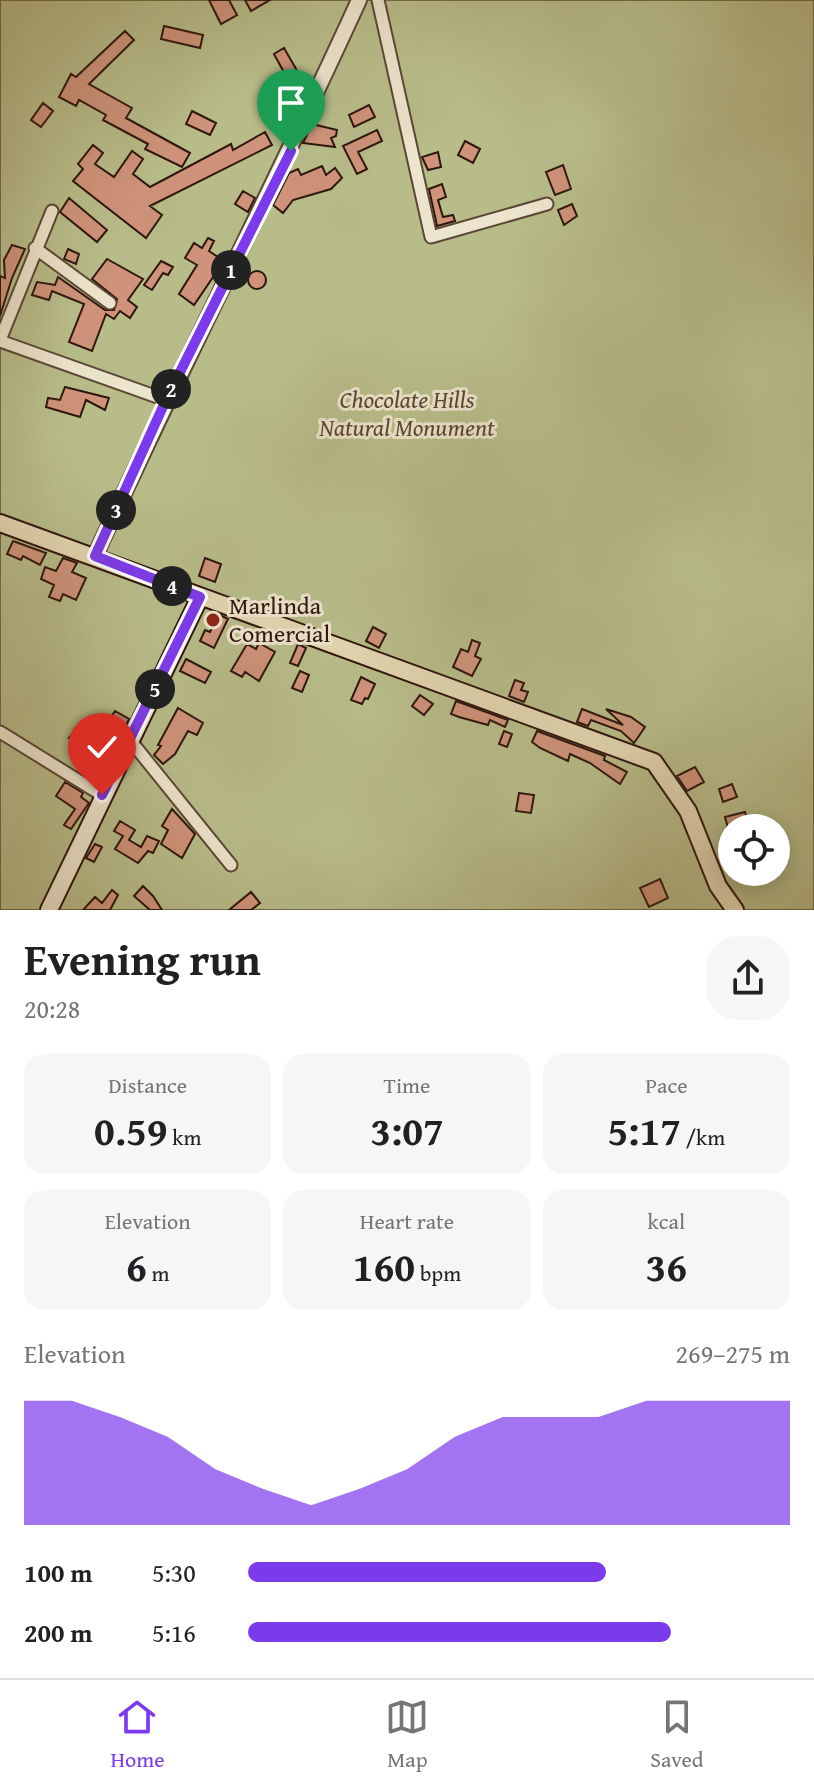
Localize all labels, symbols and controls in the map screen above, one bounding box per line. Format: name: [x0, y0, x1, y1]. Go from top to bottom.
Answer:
pin: [257, 69, 325, 151]
icon: arrive: [269, 81, 313, 125]
pin: 1: [211, 250, 251, 290]
text: 1: [225, 254, 237, 286]
pin: 2: [151, 369, 191, 409]
text: 2: [165, 373, 177, 405]
park label: Chocolate Hills Natural Monument: [318, 382, 495, 445]
pin: 3: [96, 490, 136, 530]
text: 3: [110, 494, 122, 526]
pin: 4: [152, 566, 192, 606]
text: 4: [166, 570, 178, 602]
place label: Marlinda Comercial: [229, 588, 330, 651]
marker: Marlinda Comercial: [204, 611, 222, 629]
pin: 5: [135, 669, 175, 709]
text: 5: [149, 673, 161, 705]
pin: [68, 713, 136, 795]
icon: check: [80, 725, 124, 769]
map controls: [718, 814, 790, 886]
button: locate: [718, 814, 790, 886]
text: Evening run: [24, 927, 261, 991]
button: share: [706, 936, 790, 1020]
text: 20:28: [24, 989, 80, 1028]
text: Distance: [108, 1069, 187, 1101]
text: Time: [384, 1069, 430, 1101]
text: Pace: [645, 1069, 687, 1101]
text: 0.59: [94, 1101, 167, 1160]
text: 3:07: [370, 1101, 444, 1160]
text: 5:17: [607, 1101, 681, 1160]
text: km: [167, 1121, 201, 1153]
text: /km: [681, 1121, 725, 1153]
text: Elevation: [105, 1205, 191, 1237]
text: Heart rate: [360, 1205, 454, 1237]
text: kcal: [648, 1205, 685, 1237]
text: 6: [126, 1237, 147, 1296]
text: 160: [353, 1237, 415, 1296]
text: 36: [646, 1237, 687, 1296]
text: m: [147, 1257, 169, 1289]
text: bpm: [415, 1257, 461, 1289]
text: Elevation: [24, 1334, 126, 1373]
text: 269–275 m: [676, 1334, 790, 1373]
text: 100 m: [24, 1553, 92, 1592]
text: 5:30: [152, 1553, 196, 1592]
text: 200 m: [24, 1613, 92, 1652]
text: 5:16: [152, 1613, 196, 1652]
tab: Home: [110, 1695, 165, 1775]
tab: Map: [385, 1695, 429, 1775]
tab: Saved: [650, 1695, 704, 1775]

